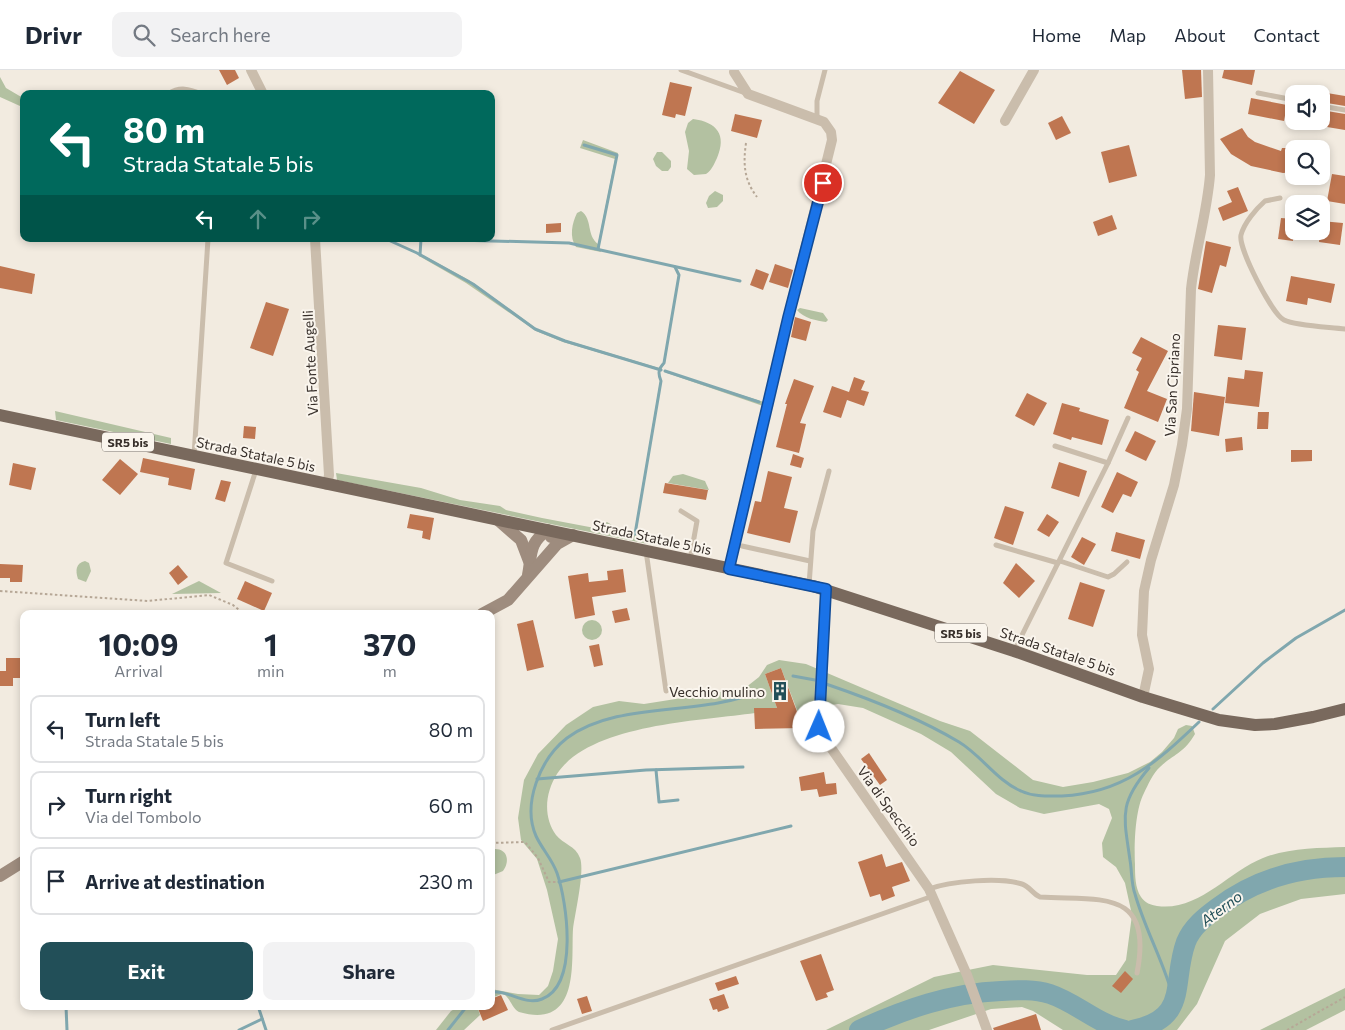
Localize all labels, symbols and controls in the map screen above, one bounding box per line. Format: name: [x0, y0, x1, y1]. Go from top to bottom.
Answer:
search box: [112, 12, 462, 57]
text: Drivr: [25, 20, 82, 49]
icon: search: [130, 21, 158, 49]
text: Search here: [170, 23, 271, 46]
text: Home: [1032, 24, 1081, 46]
text: Map: [1109, 24, 1146, 46]
text: About: [1174, 24, 1226, 46]
text: Contact: [1254, 24, 1320, 46]
map controls: [1285, 85, 1330, 240]
button: sound: [1285, 85, 1330, 130]
text: 80 m: [123, 107, 205, 150]
icon: left: [40, 110, 105, 175]
button: search: [1285, 140, 1330, 185]
text: Strada Statale 5 bis: [123, 150, 314, 177]
pin: [802, 162, 844, 204]
icon: arrive: [809, 169, 837, 197]
button: layers: [1285, 195, 1330, 240]
icon: left: [191, 205, 219, 233]
icon: ahead: [244, 205, 272, 233]
icon: right: [297, 205, 325, 233]
street label: Via Fonte Augelli: [299, 310, 321, 416]
street label: Via San Cipriano: [1161, 333, 1183, 437]
road number: SR5 bis: [102, 432, 154, 452]
street label: Strada Statale 5 bis: [195, 433, 317, 475]
street label: Strada Statale 5 bis: [591, 516, 713, 558]
street label: Strada Statale 5 bis: [998, 623, 1118, 679]
road number: SR5 bis: [935, 624, 987, 642]
text: 10:09: [99, 625, 178, 662]
text: 1: [264, 625, 277, 662]
text: 370: [363, 625, 416, 662]
text: Arrival: [114, 661, 163, 680]
text: min: [257, 661, 284, 680]
text: m: [383, 661, 397, 680]
building icon: Vecchio mulino: [769, 680, 791, 702]
place label: Vecchio mulino: [669, 683, 765, 700]
position arrow: [792, 700, 844, 752]
text: Turn left: [85, 708, 160, 731]
icon: left: [42, 715, 70, 743]
text: 80 m: [429, 718, 473, 741]
text: Strada Statale 5 bis: [85, 731, 224, 750]
street label: Via di Specchio: [854, 762, 924, 850]
text: Turn right: [85, 784, 172, 807]
icon: right: [42, 791, 70, 819]
text: 60 m: [429, 794, 473, 817]
text: Via del Tombolo: [85, 807, 202, 826]
icon: arrive: [42, 867, 70, 895]
text: Arrive at destination: [85, 870, 265, 893]
text: 230 m: [419, 870, 473, 893]
water label: Aterno: [1196, 887, 1245, 930]
button: Exit: [40, 942, 253, 1000]
button: Share: [263, 942, 475, 1000]

